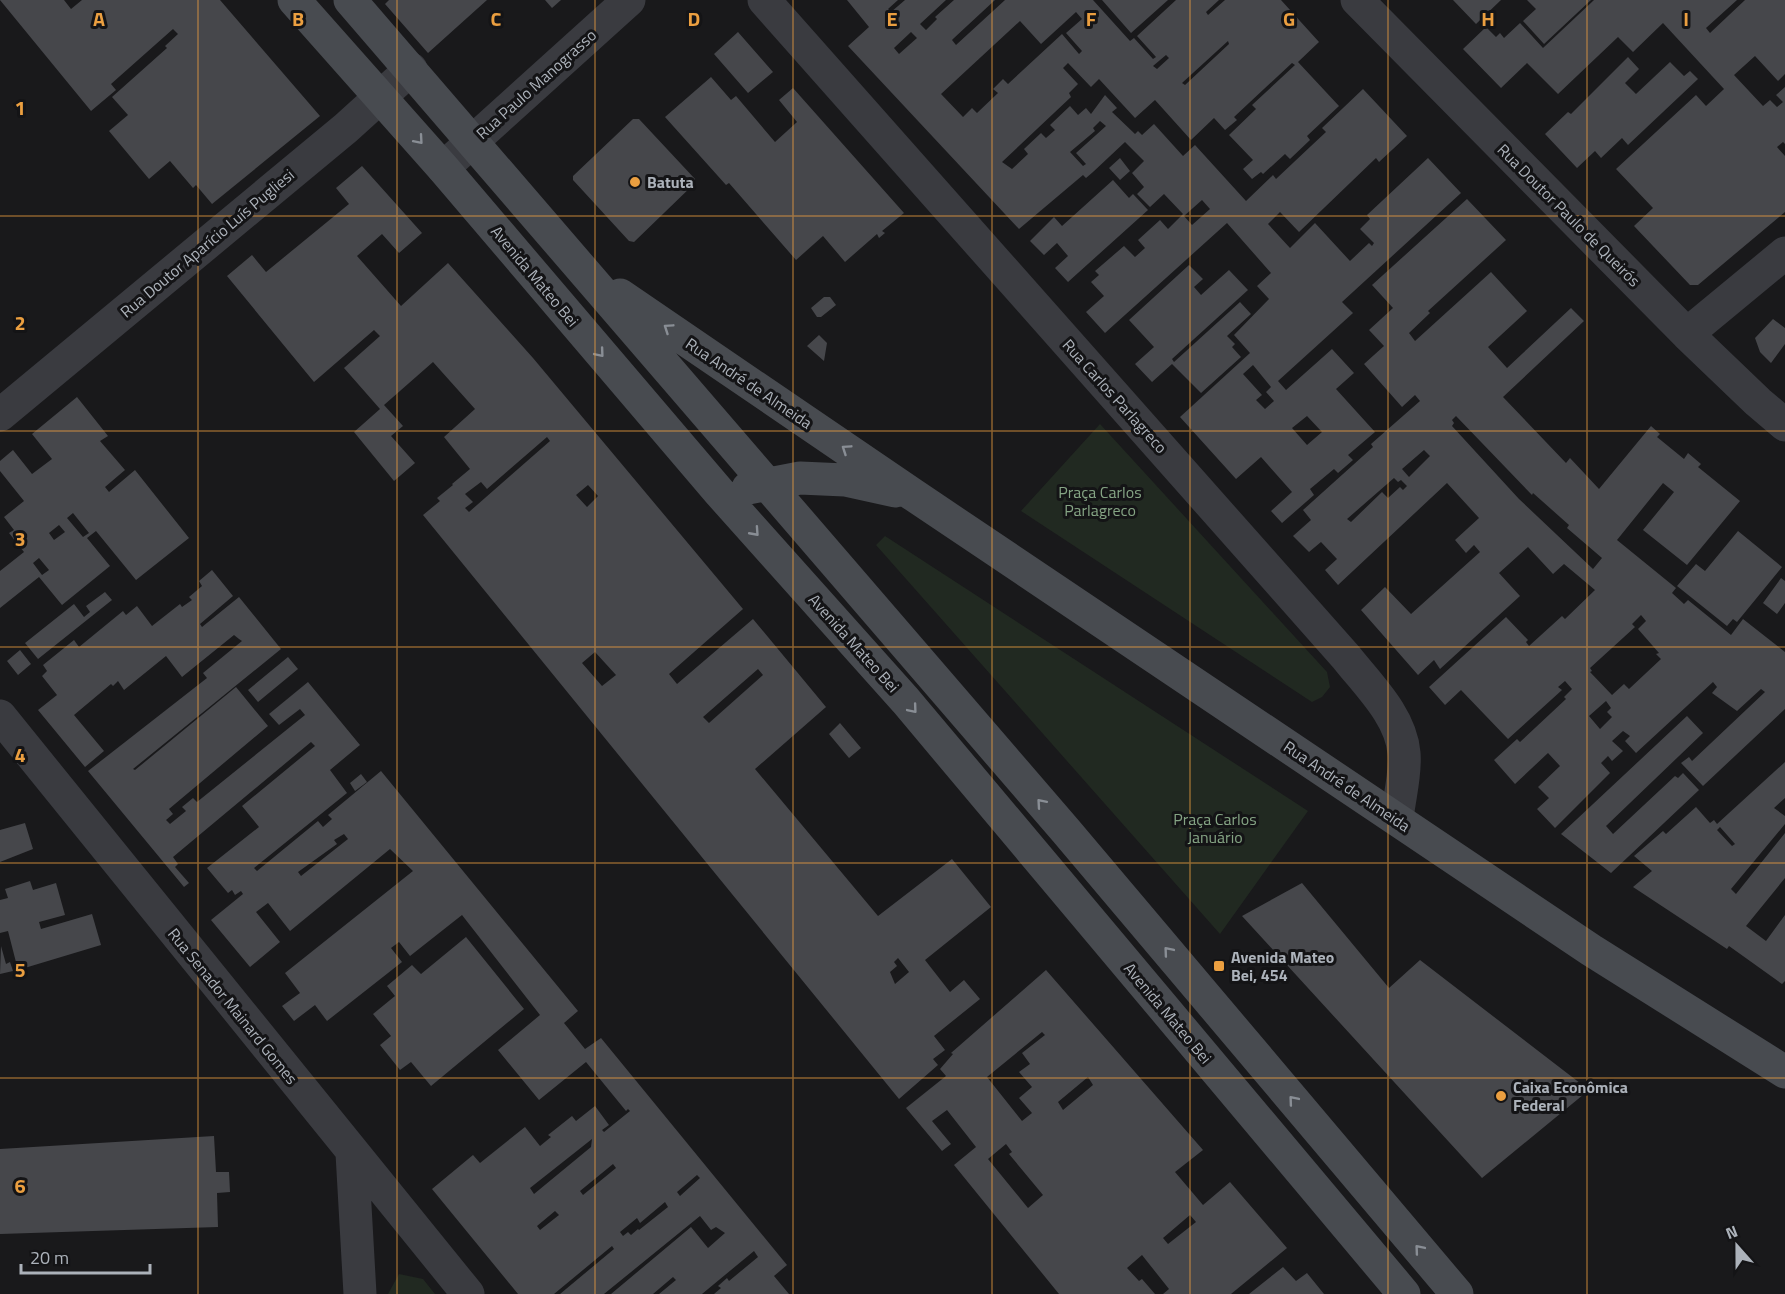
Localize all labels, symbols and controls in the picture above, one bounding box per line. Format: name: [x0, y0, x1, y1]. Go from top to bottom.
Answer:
text: A: [93, 3, 105, 34]
text: B: [292, 3, 304, 34]
text: C: [491, 3, 502, 34]
text: D: [688, 3, 700, 34]
text: E: [886, 3, 898, 34]
text: F: [1086, 3, 1097, 34]
text: G: [1283, 3, 1295, 34]
text: H: [1481, 3, 1495, 34]
text: I: [1683, 3, 1689, 34]
street label: Rua Paulo Manograsso: [470, 23, 602, 145]
text: 1: [14, 92, 26, 123]
one-way arrow: [412, 134, 423, 144]
street label: Rua Doutor Paulo de Queirós: [1492, 138, 1646, 292]
street label: Rua Doutor Aparício Luís Pugliesi: [115, 163, 299, 323]
place label: Batuta: [647, 170, 694, 194]
marker: Batuta: [628, 175, 642, 189]
street label: Avenida Mateo Bei: [485, 220, 585, 332]
text: 2: [14, 307, 26, 338]
one-way arrow: [663, 324, 674, 335]
street label: Rua André de Almeida: [681, 332, 817, 434]
street label: Rua Carlos Parlagreco: [1057, 333, 1173, 459]
one-way arrow: [593, 346, 604, 357]
one-way arrow: [842, 445, 852, 457]
park label: Praça Carlos Parlagreco: [1058, 480, 1142, 522]
text: 3: [14, 523, 26, 554]
one-way arrow: [748, 525, 759, 536]
street label: Avenida Mateo Bei: [803, 588, 905, 698]
one-way arrow: [905, 702, 916, 713]
street label: Rua André de Almeida: [1279, 735, 1415, 837]
text: 4: [14, 739, 26, 770]
one-way arrow: [1038, 799, 1049, 810]
park label: Praça Carlos Januário: [1173, 807, 1257, 849]
street label: Rua Senador Mainard Gomes: [162, 923, 304, 1089]
place label: Avenida Mateo Bei, 454: [1231, 945, 1334, 987]
one-way arrow: [1164, 947, 1175, 958]
text: 5: [14, 954, 26, 985]
street label: Avenida Mateo Bei: [1118, 957, 1218, 1069]
marker: Avenida Mateo Bei, 454: [1212, 959, 1226, 973]
place label: Caixa Econômica Federal: [1513, 1075, 1628, 1117]
marker: Caixa Econômica Federal: [1494, 1089, 1508, 1103]
one-way arrow: [1290, 1096, 1301, 1107]
text: 6: [14, 1170, 26, 1201]
north arrow: [1707, 1216, 1767, 1276]
text: N: [1722, 1219, 1741, 1245]
scale bar: [21, 1237, 150, 1275]
text: 20 m: [30, 1244, 69, 1271]
one-way arrow: [1416, 1245, 1427, 1256]

